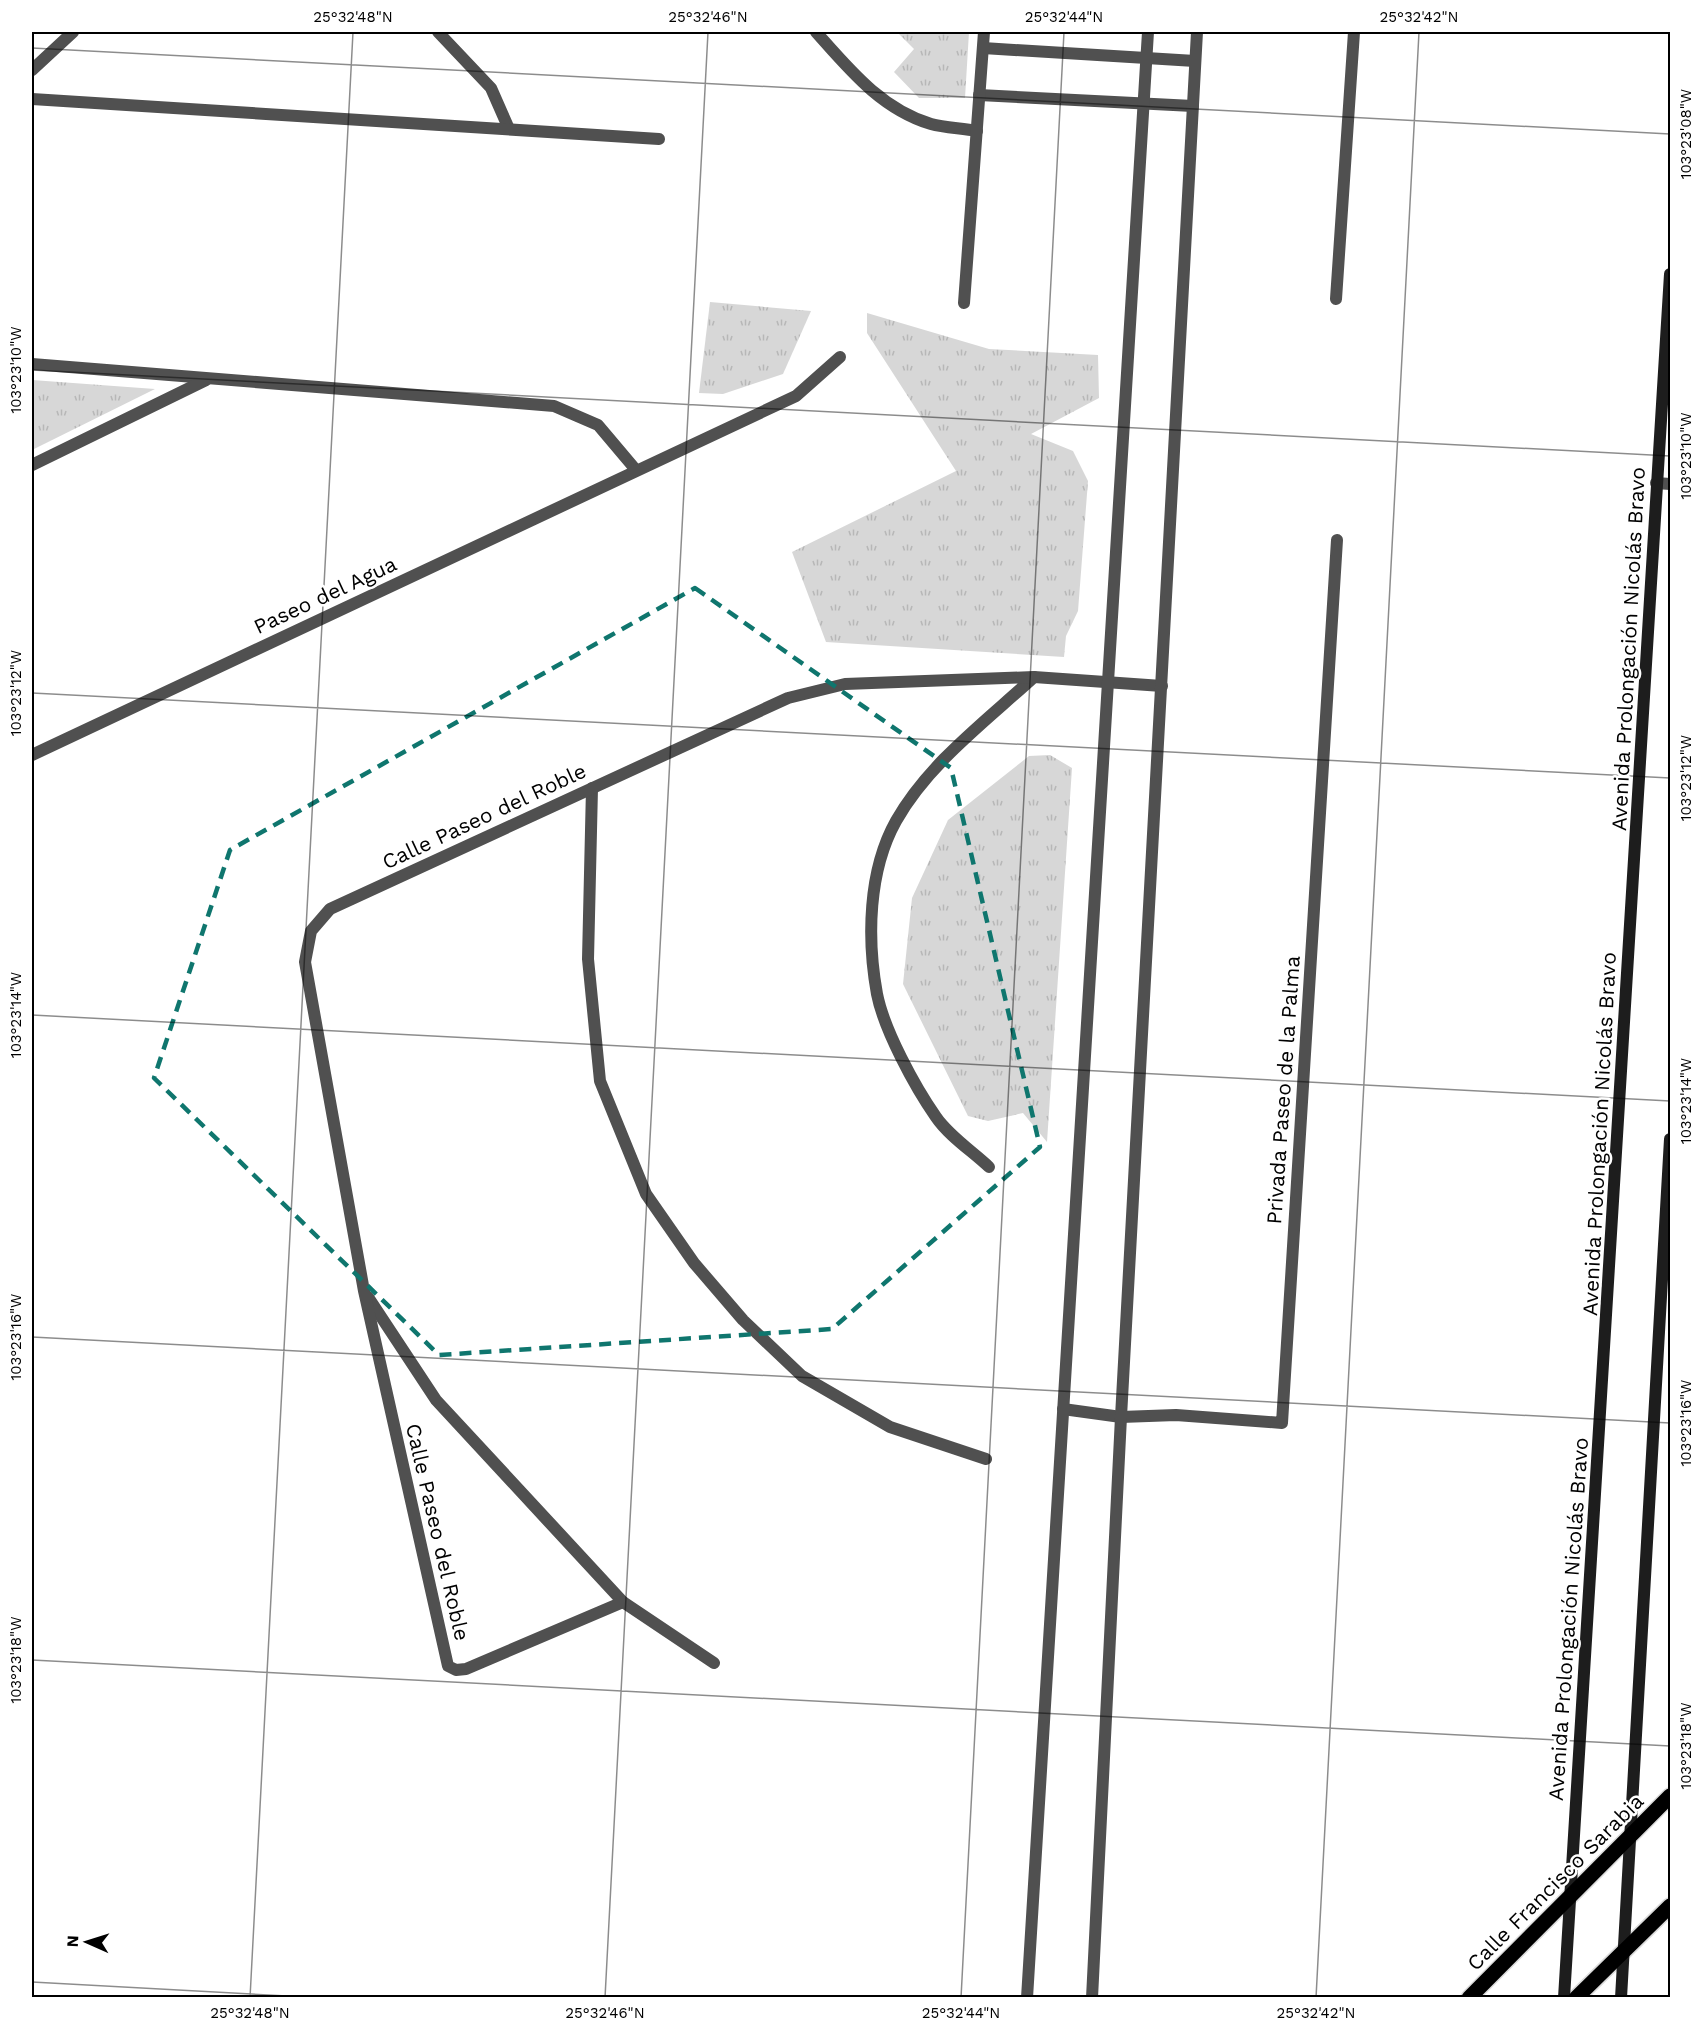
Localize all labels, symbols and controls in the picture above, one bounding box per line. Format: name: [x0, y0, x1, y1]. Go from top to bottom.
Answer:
text: 25°32'48"N: [313, 8, 393, 26]
text: 25°32'46"N: [668, 8, 748, 26]
text: 25°32'44"N: [1025, 8, 1103, 26]
text: 25°32'42"N: [1380, 8, 1458, 26]
text: 103°23'08"W: [1677, 89, 1695, 179]
text: 103°23'10"W: [7, 326, 25, 414]
text: 103°23'10"W: [1677, 412, 1695, 500]
street label: Avenida Prolongación Nicolás Bravo: [1606, 466, 1650, 832]
street label: Paseo del Agua: [250, 551, 401, 639]
text: 103°23'12"W: [7, 650, 25, 736]
text: 103°23'12"W: [1677, 735, 1695, 821]
street label: Calle Paseo del Roble: [378, 758, 590, 874]
street label: Avenida Prolongación Nicolás Bravo: [1577, 951, 1621, 1317]
street label: Privada Paseo de la Palma: [1261, 955, 1305, 1225]
text: 103°23'14"W: [7, 972, 25, 1058]
text: 103°23'14"W: [1677, 1058, 1695, 1144]
text: 103°23'16"W: [7, 1294, 25, 1380]
text: 103°23'16"W: [1677, 1380, 1695, 1466]
street label: Calle Paseo del Roble: [401, 1421, 475, 1643]
street label: Avenida Prolongación Nicolás Bravo: [1543, 1436, 1593, 1802]
text: 103°23'18"W: [7, 1616, 25, 1704]
text: 103°23'18"W: [1677, 1702, 1695, 1790]
street label: Calle Francisco Sarabia: [1462, 1788, 1649, 1975]
north arrow: [57, 1912, 117, 1972]
text: N: [63, 1935, 82, 1948]
text: 25°32'48"N: [210, 2004, 290, 2022]
text: 25°32'46"N: [565, 2004, 645, 2022]
text: 25°32'44"N: [922, 2004, 1000, 2022]
text: 25°32'42"N: [1277, 2004, 1355, 2022]

